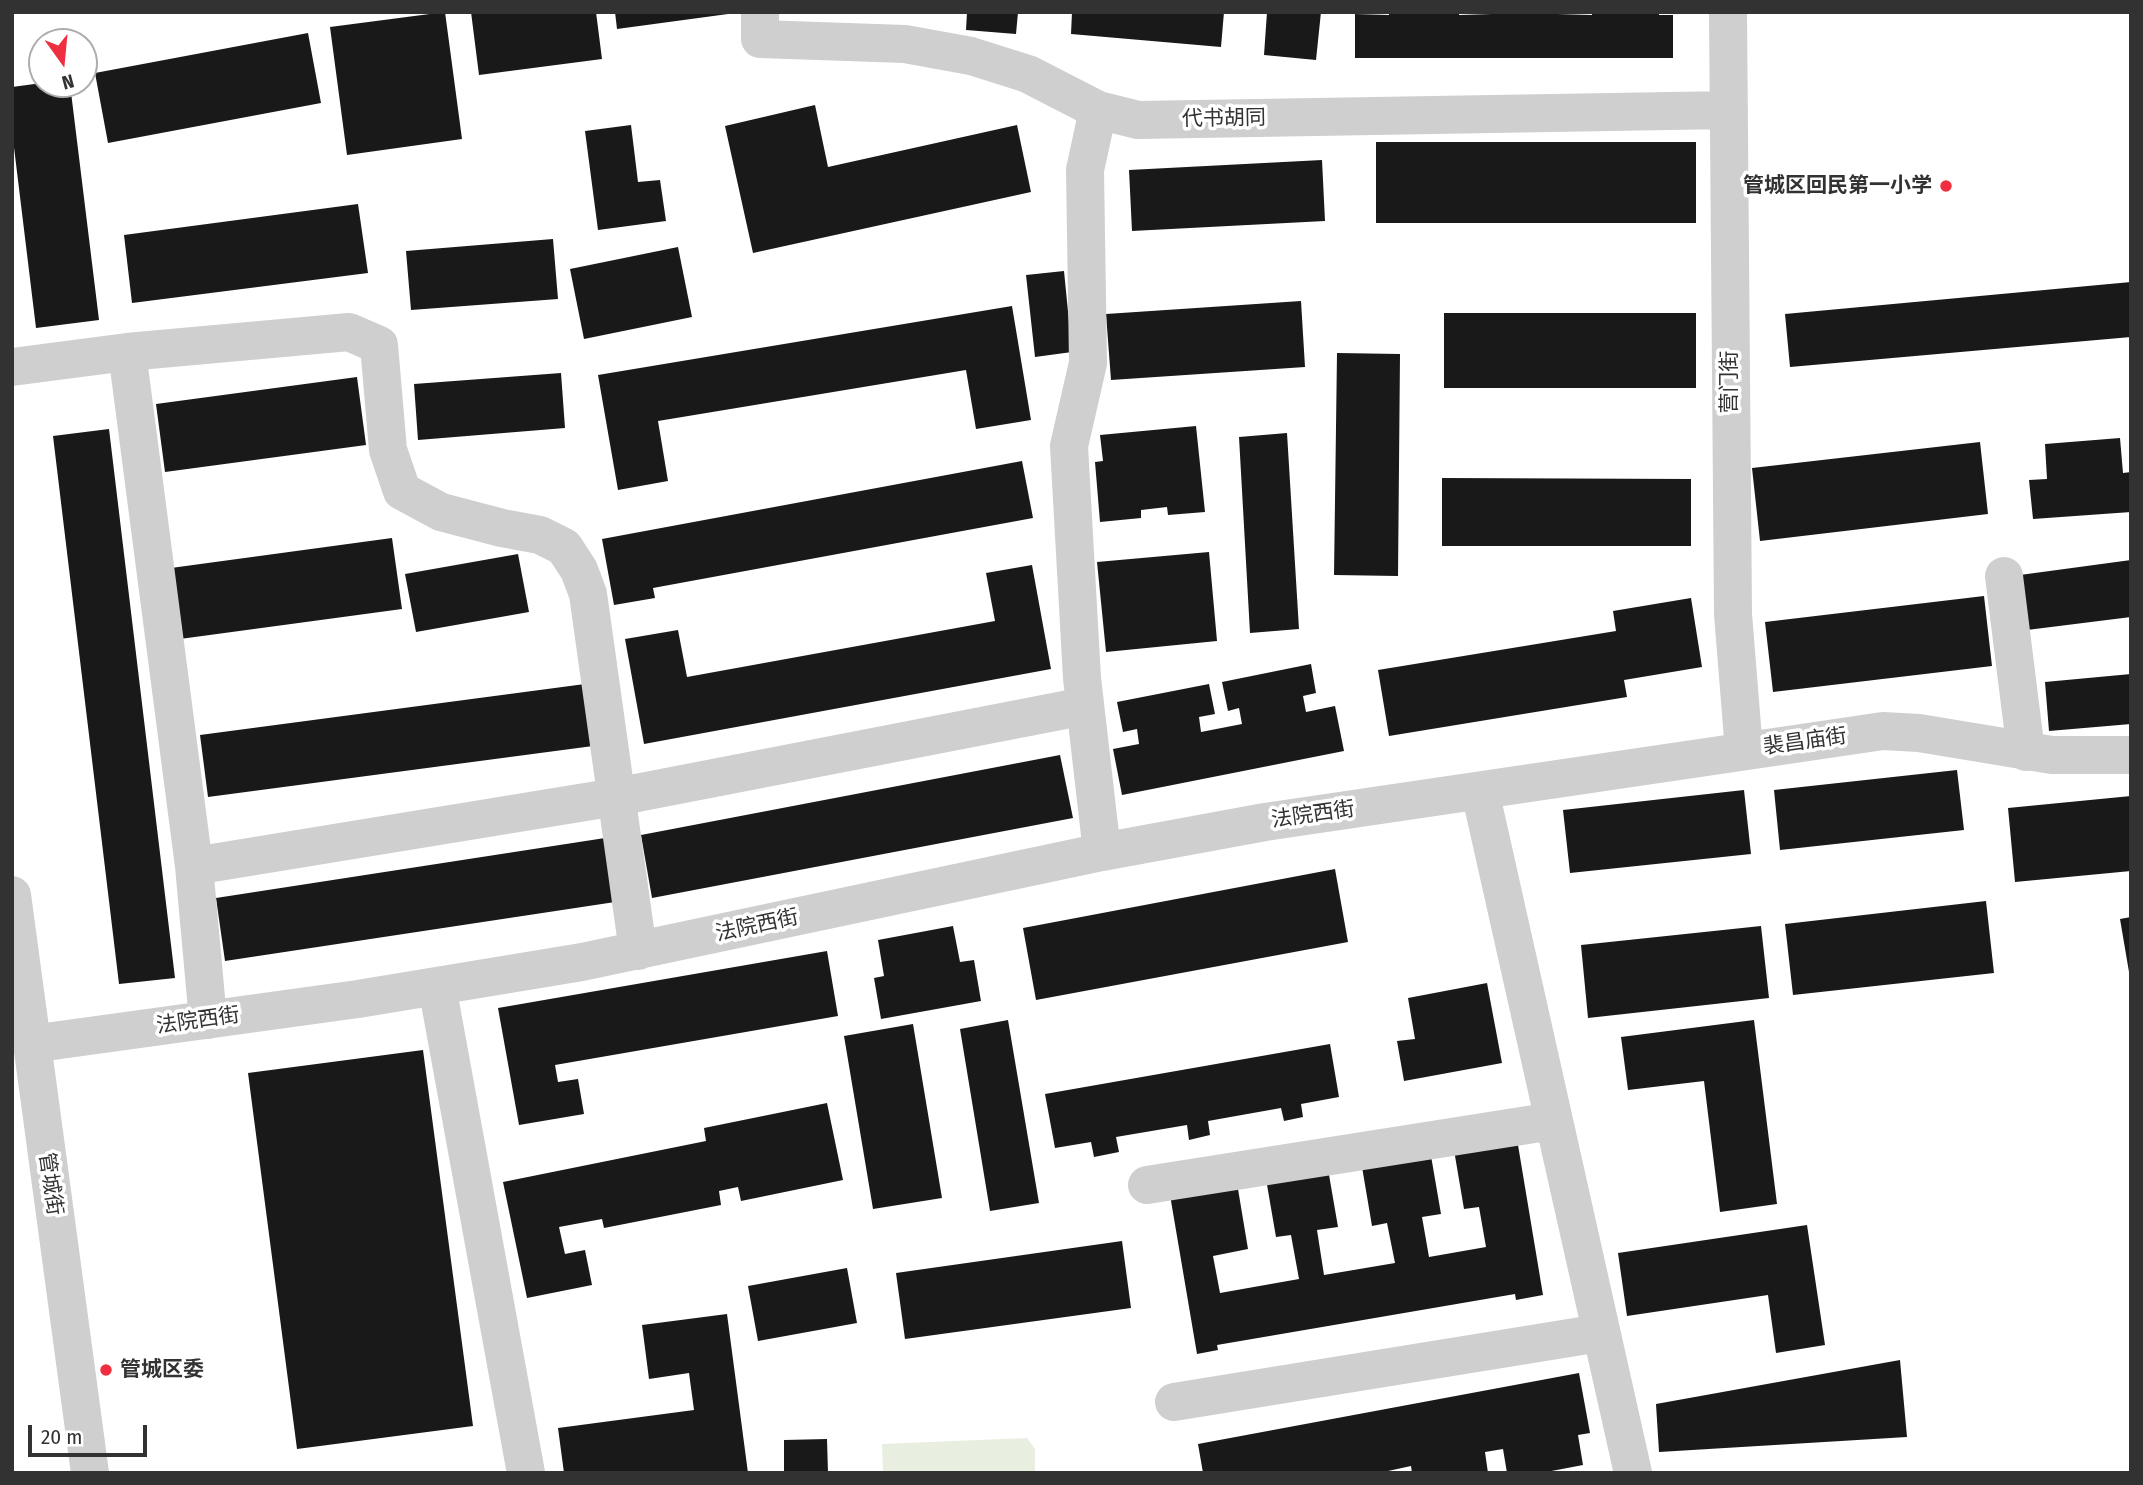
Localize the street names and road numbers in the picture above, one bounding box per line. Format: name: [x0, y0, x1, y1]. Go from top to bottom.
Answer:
street label: 代书胡同: [1182, 106, 1266, 132]
street label: 营门街: [1717, 351, 1743, 413]
street label: 裴昌庙街: [1762, 724, 1848, 760]
street label: 法院西街: [1270, 797, 1356, 833]
street label: 法院西街: [713, 905, 801, 947]
street label: 法院西街: [155, 1003, 241, 1039]
street label: 管城街: [33, 1151, 67, 1217]

